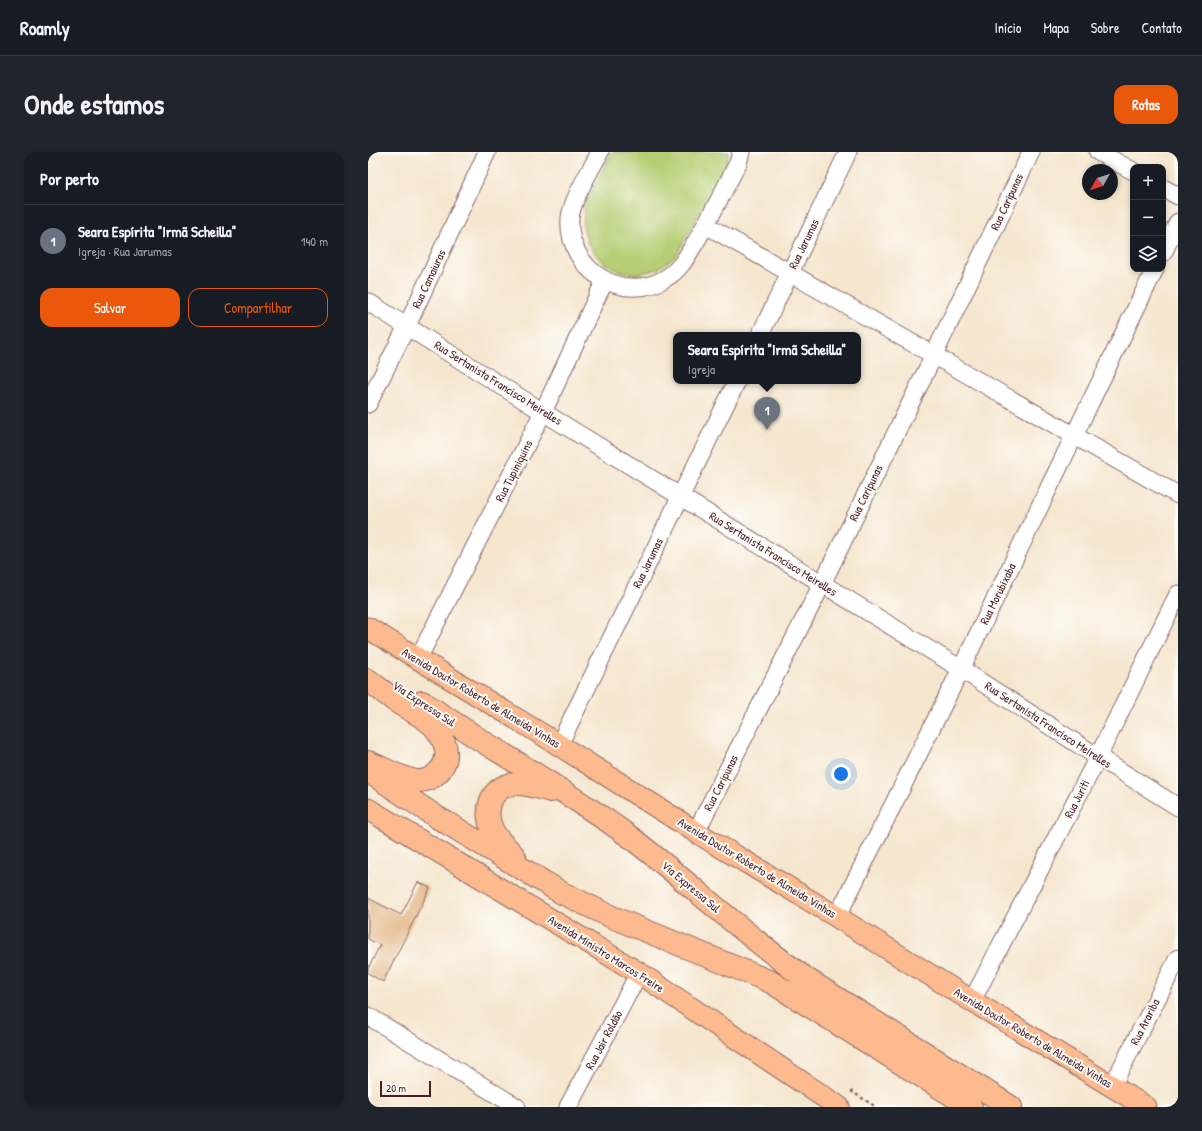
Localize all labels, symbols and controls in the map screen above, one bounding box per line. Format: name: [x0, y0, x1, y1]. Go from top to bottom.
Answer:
text: Roamly: [20, 15, 70, 41]
text: Início: [995, 18, 1021, 37]
text: Mapa: [1043, 18, 1069, 37]
text: Sobre: [1091, 18, 1120, 37]
text: Contato: [1142, 18, 1182, 37]
text: Onde estamos: [24, 85, 164, 123]
button: Rotas: [1114, 85, 1178, 124]
north arrow: [1082, 164, 1118, 200]
map controls: [1130, 164, 1166, 272]
button: +: [1130, 164, 1166, 200]
text: Por perto: [40, 167, 99, 190]
street label: Rua Caripunas: [986, 170, 1027, 233]
button: −: [1130, 200, 1166, 236]
street label: Rua Jarumas: [784, 216, 823, 272]
text: Seara Espírita "Irmã Scheilla": [78, 221, 236, 242]
text: 1: [51, 232, 55, 250]
text: 140 m: [301, 232, 328, 250]
button: layers: [1130, 236, 1166, 272]
text: Igreja · Rua Jarumas: [78, 242, 172, 260]
street label: Rua Camaiuras: [407, 246, 450, 311]
button: Salvar: [40, 288, 180, 327]
button: Compartilhar: [188, 288, 328, 327]
popup: [673, 332, 861, 384]
street label: Rua Sertanista Francisco Meirelles: [431, 336, 566, 429]
text: Seara Espírita "Irmã Scheilla": [688, 339, 846, 360]
text: Igreja: [688, 360, 715, 378]
pin: 1: [754, 397, 780, 430]
street label: Rua Tupiniquins: [491, 437, 537, 505]
street label: Rua Caripunas: [845, 461, 887, 524]
street label: Rua Sertanista Francisco Meirelles: [706, 507, 841, 600]
street label: Rua Jarumas: [628, 535, 667, 591]
street label: Rua Morubixaba: [975, 560, 1020, 627]
street label: Avenida Doutor Roberto de Almeida Vinhas: [399, 643, 564, 752]
street label: Via Expressa Sul: [389, 677, 460, 731]
street label: Rua Sertanista Francisco Meirelles: [982, 677, 1115, 772]
street label: Rua Caripunas: [699, 751, 742, 814]
your location: [831, 764, 851, 784]
street label: Rua Juriti: [1060, 777, 1093, 821]
street label: Avenida Doutor Roberto de Almeida Vinhas: [675, 813, 840, 922]
street label: Via Expressa Sul: [658, 857, 725, 917]
street label: Avenida Ministro Marcos Freire: [545, 911, 668, 996]
street label: Avenida Doutor Roberto de Almeida Vinhas: [951, 983, 1116, 1092]
street label: Rua Arariba: [1126, 995, 1164, 1048]
street label: Rua Jair Roldão: [581, 1007, 626, 1072]
scale bar: [380, 1079, 431, 1098]
text: 20 m: [386, 1081, 406, 1095]

